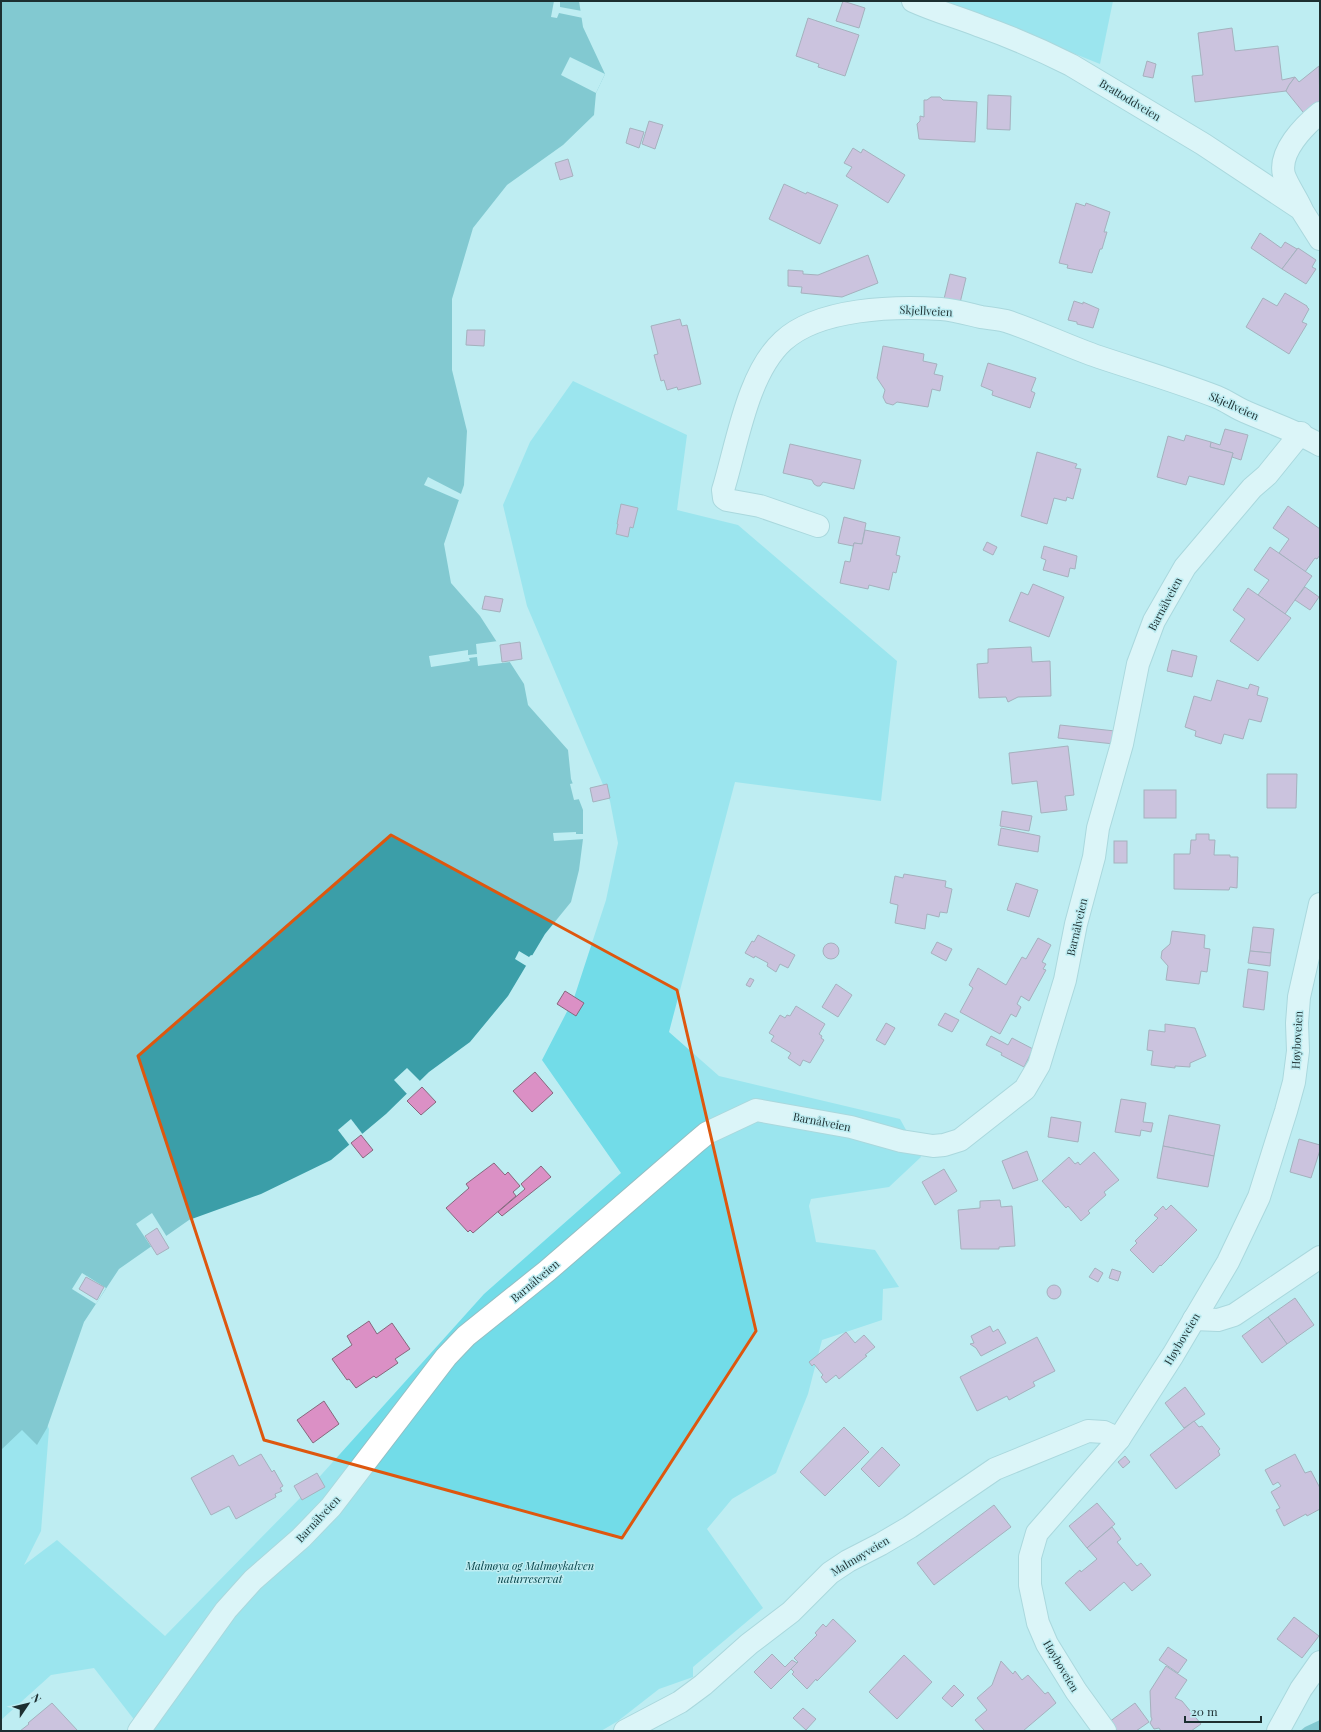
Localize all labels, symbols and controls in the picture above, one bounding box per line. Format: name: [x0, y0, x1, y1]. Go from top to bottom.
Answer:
street label: Brattoddveien: [1097, 75, 1164, 124]
street label: Skjellveien: [899, 302, 953, 319]
street label: Skjellveien: [1207, 388, 1262, 423]
street label: Barnålveien: [1144, 574, 1185, 633]
street label: Barnålveien: [1063, 896, 1091, 957]
street label: Høyboveien: [1287, 1010, 1306, 1069]
street label: Barnålveien: [792, 1109, 853, 1135]
street label: Barnålveien: [507, 1256, 562, 1305]
street label: Høyboveien: [1160, 1310, 1203, 1367]
street label: Barnålveien: [292, 1492, 343, 1545]
street label: Malmøyveien: [828, 1532, 892, 1579]
park label: Malmøya og Malmøykalven naturreservat: [465, 1558, 594, 1586]
street label: Høyboveien: [1040, 1637, 1083, 1695]
north arrow: [8, 1684, 48, 1724]
text: N: [28, 1690, 45, 1706]
scale bar: [1185, 1698, 1261, 1724]
text: 20 m: [1191, 1703, 1218, 1719]

